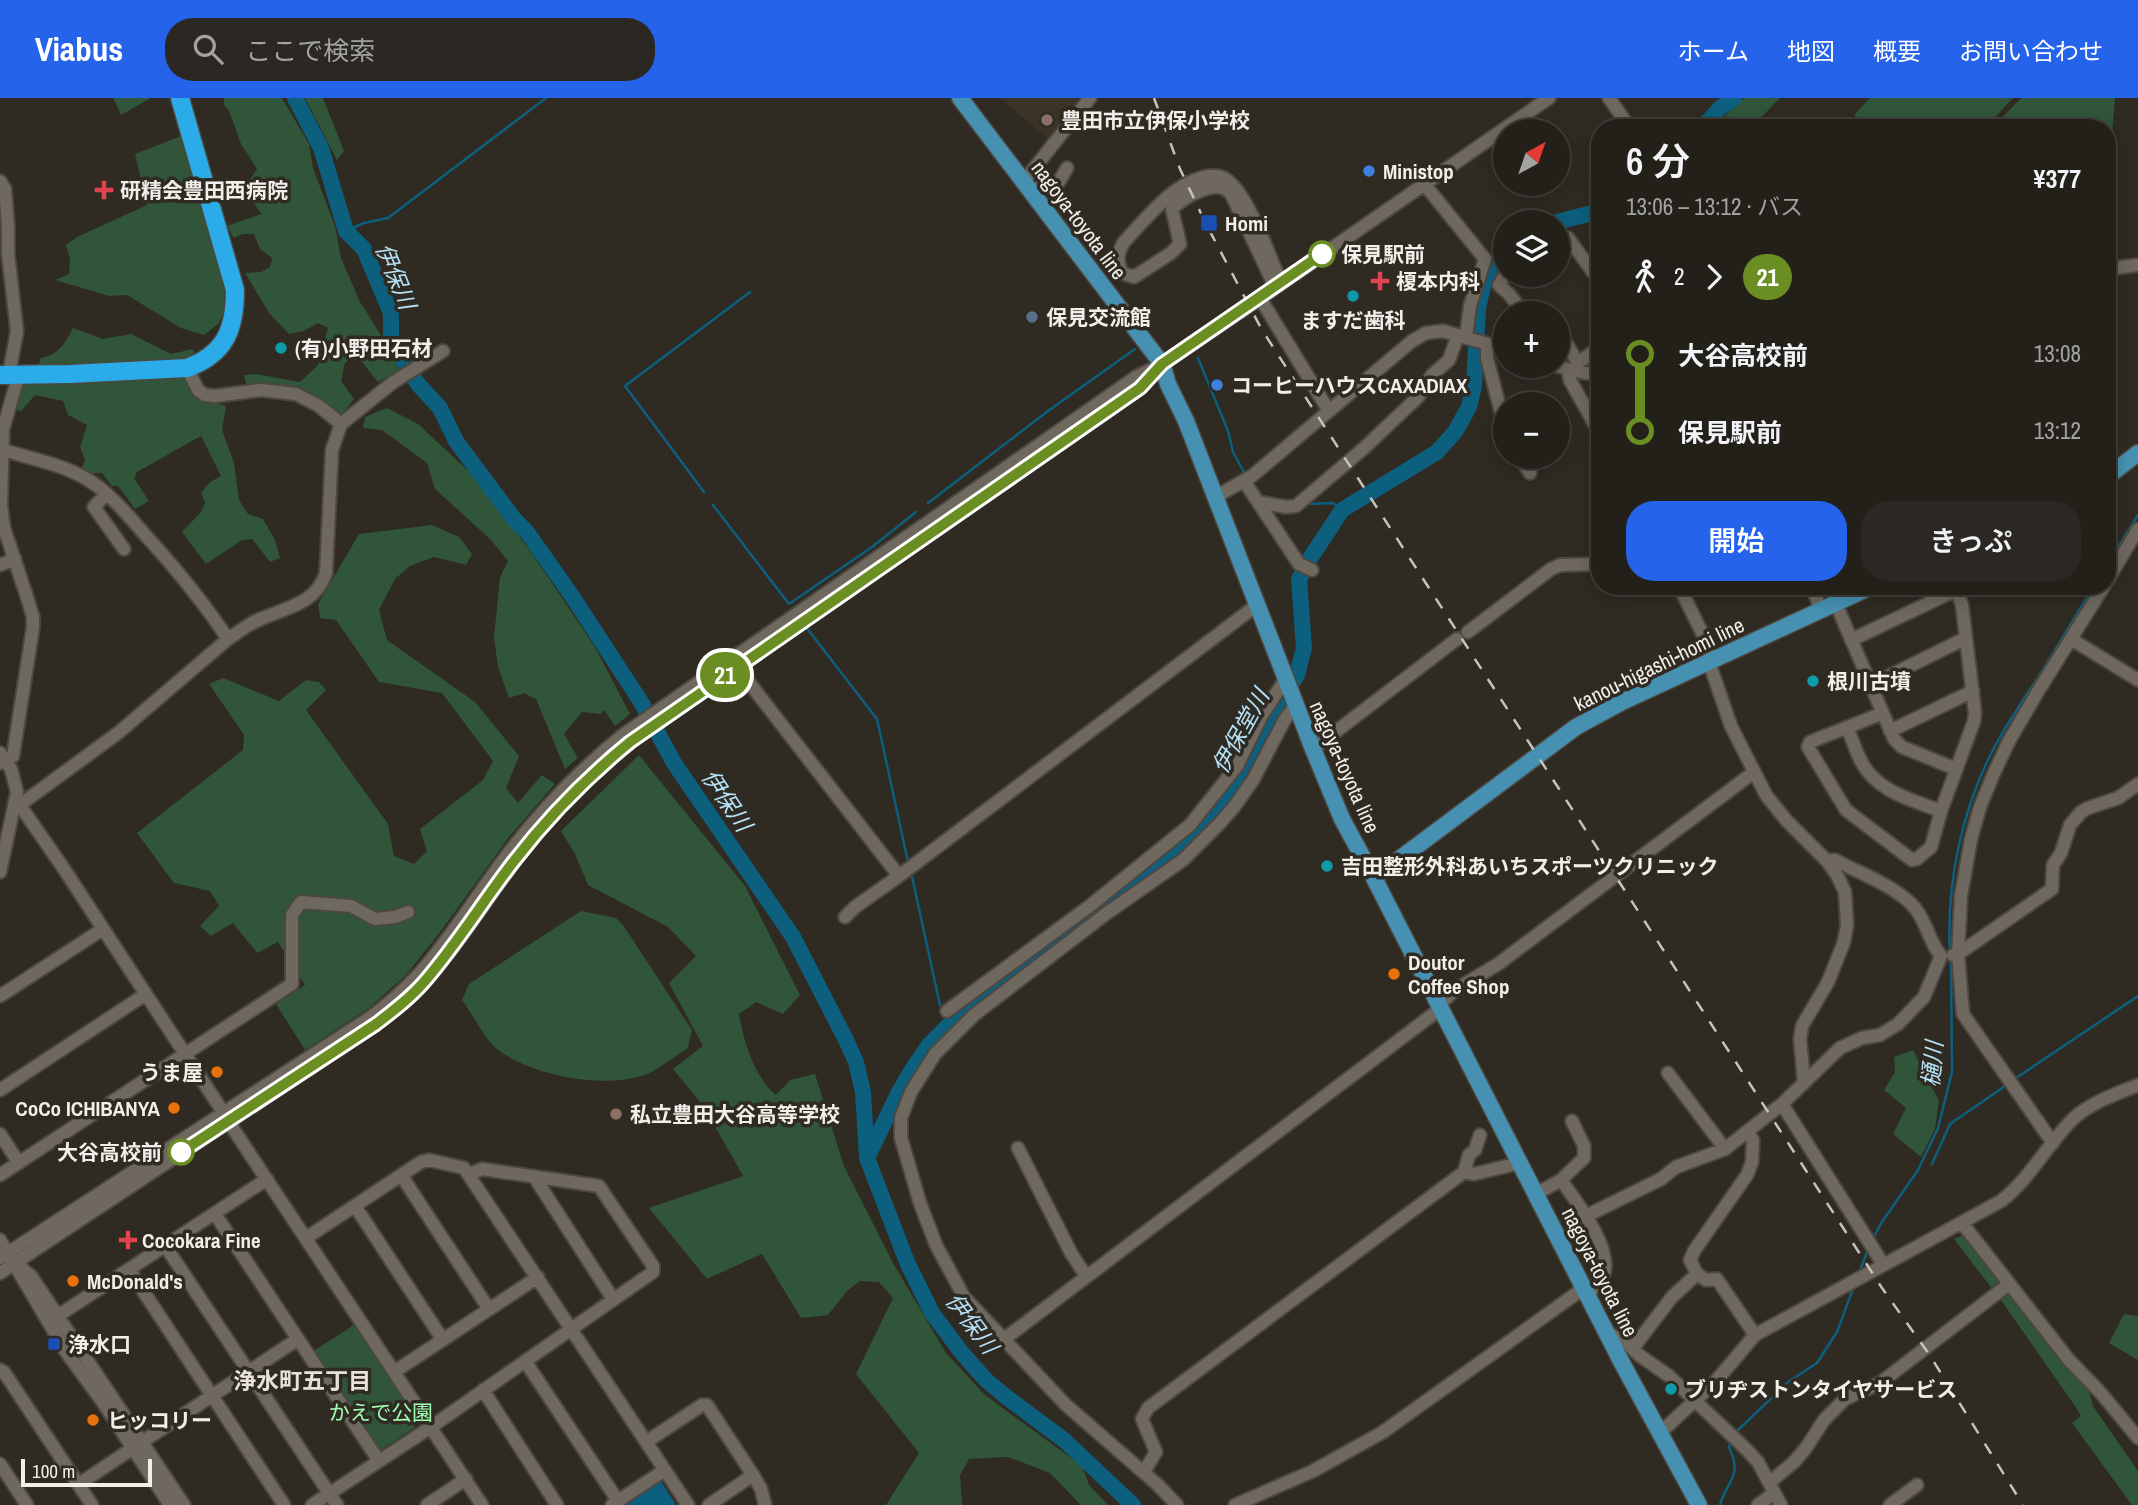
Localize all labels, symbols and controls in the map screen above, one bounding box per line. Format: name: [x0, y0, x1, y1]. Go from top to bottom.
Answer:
search box: [165, 18, 655, 81]
text: Viabus: [35, 27, 123, 71]
icon: search: [189, 30, 227, 68]
text: ここで検索: [245, 33, 375, 68]
text: ホーム: [1678, 35, 1749, 67]
text: 地図: [1787, 35, 1835, 67]
text: 概要: [1873, 35, 1921, 67]
text: お問い合わせ: [1959, 35, 2103, 67]
place label: 豊田市立伊保小学校: [1061, 106, 1250, 135]
marker: 豊田市立伊保小学校: [1039, 112, 1055, 128]
north arrow: [1493, 119, 1570, 196]
map controls: [1493, 119, 1570, 469]
text: 6 分: [1626, 136, 1690, 187]
street label: nagoya-toyota line: [1025, 155, 1133, 285]
place label: Ministop: [1383, 157, 1454, 186]
text: ¥377: [2034, 161, 2081, 196]
marker: Ministop: [1361, 163, 1377, 179]
place label: 研精会豊田西病院: [120, 176, 288, 205]
marker: 研精会豊田西病院: [94, 180, 114, 200]
text: 13:06 – 13:12 · バス: [1626, 191, 1803, 222]
place label: Homi: [1225, 209, 1268, 238]
button: layers: [1493, 210, 1570, 287]
marker: Homi: [1199, 213, 1219, 233]
water label: 伊保川: [369, 238, 424, 317]
place label: 保見駅前: [1341, 240, 1425, 269]
marker: 保見駅前: [1309, 241, 1335, 267]
icon: walk: [1626, 258, 1664, 296]
icon: forward: [1695, 258, 1733, 296]
text: 2: [1674, 261, 1685, 292]
text: 21: [1757, 261, 1778, 293]
place label: 榎本内科: [1396, 267, 1480, 296]
marker: 榎本内科: [1370, 271, 1390, 291]
marker: ますだ歯科: [1345, 288, 1361, 304]
button: +: [1493, 301, 1570, 378]
place label: 保見交流館: [1046, 303, 1151, 332]
place label: ますだ歯科: [1301, 306, 1406, 335]
marker: 保見交流館: [1024, 309, 1040, 325]
place label: (有)小野田石材: [295, 334, 432, 363]
text: 大谷高校前: [1678, 338, 1808, 373]
text: 13:08: [2034, 338, 2081, 369]
marker: (有)小野田石材: [273, 340, 289, 356]
place label: コーヒーハウスCAXADIAX: [1231, 371, 1468, 400]
marker: コーヒーハウスCAXADIAX: [1209, 377, 1225, 393]
button: −: [1493, 392, 1570, 469]
text: 保見駅前: [1678, 415, 1782, 450]
text: 13:12: [2034, 415, 2081, 446]
button: 開始: [1626, 501, 1847, 581]
button: きっぷ: [1861, 501, 2081, 581]
street label: kanou-higashi-homi line: [1569, 610, 1749, 718]
line badge: 21: [694, 652, 756, 698]
text: 21: [714, 659, 736, 691]
place label: 根川古墳: [1827, 667, 1911, 696]
marker: 根川古墳: [1805, 673, 1821, 689]
water label: 伊保堂川: [1204, 681, 1277, 779]
street label: nagoya-toyota line: [1303, 696, 1387, 838]
water label: 伊保川: [695, 763, 761, 840]
place label: 吉田整形外科あいちスポーツクリニック: [1341, 852, 1719, 881]
marker: 吉田整形外科あいちスポーツクリニック: [1319, 858, 1335, 874]
place label: Doutor Coffee Shop: [1408, 948, 1509, 1001]
marker: Doutor Coffee Shop: [1386, 966, 1402, 982]
water label: 樋川: [1915, 1037, 1950, 1088]
place label: うま屋: [140, 1058, 203, 1087]
marker: うま屋: [209, 1064, 225, 1080]
place label: CoCo ICHIBANYA: [15, 1094, 161, 1123]
marker: CoCo ICHIBANYA: [166, 1100, 182, 1116]
place label: 私立豊田大谷高等学校: [630, 1100, 840, 1129]
marker: 私立豊田大谷高等学校: [608, 1106, 624, 1122]
place label: 大谷高校前: [57, 1138, 162, 1167]
marker: 大谷高校前: [168, 1139, 194, 1165]
street label: nagoya-toyota line: [1555, 1202, 1645, 1342]
place label: Cocokara Fine: [142, 1226, 261, 1255]
marker: Cocokara Fine: [120, 1232, 136, 1248]
place label: McDonald's: [87, 1267, 183, 1296]
marker: McDonald's: [65, 1273, 81, 1289]
water label: 伊保川: [939, 1286, 1007, 1362]
place label: 浄水口: [68, 1330, 131, 1359]
marker: 浄水口: [46, 1336, 62, 1352]
district label: 浄水町五丁目: [233, 1365, 371, 1396]
place label: ブリヂストンタイヤサービス: [1685, 1375, 1957, 1404]
marker: ブリヂストンタイヤサービス: [1663, 1381, 1679, 1397]
park label: かえで公園: [329, 1398, 433, 1427]
place label: ヒッコリー: [107, 1406, 212, 1435]
marker: ヒッコリー: [85, 1412, 101, 1428]
scale bar: [21, 1456, 152, 1488]
text: 100 m: [32, 1458, 75, 1484]

